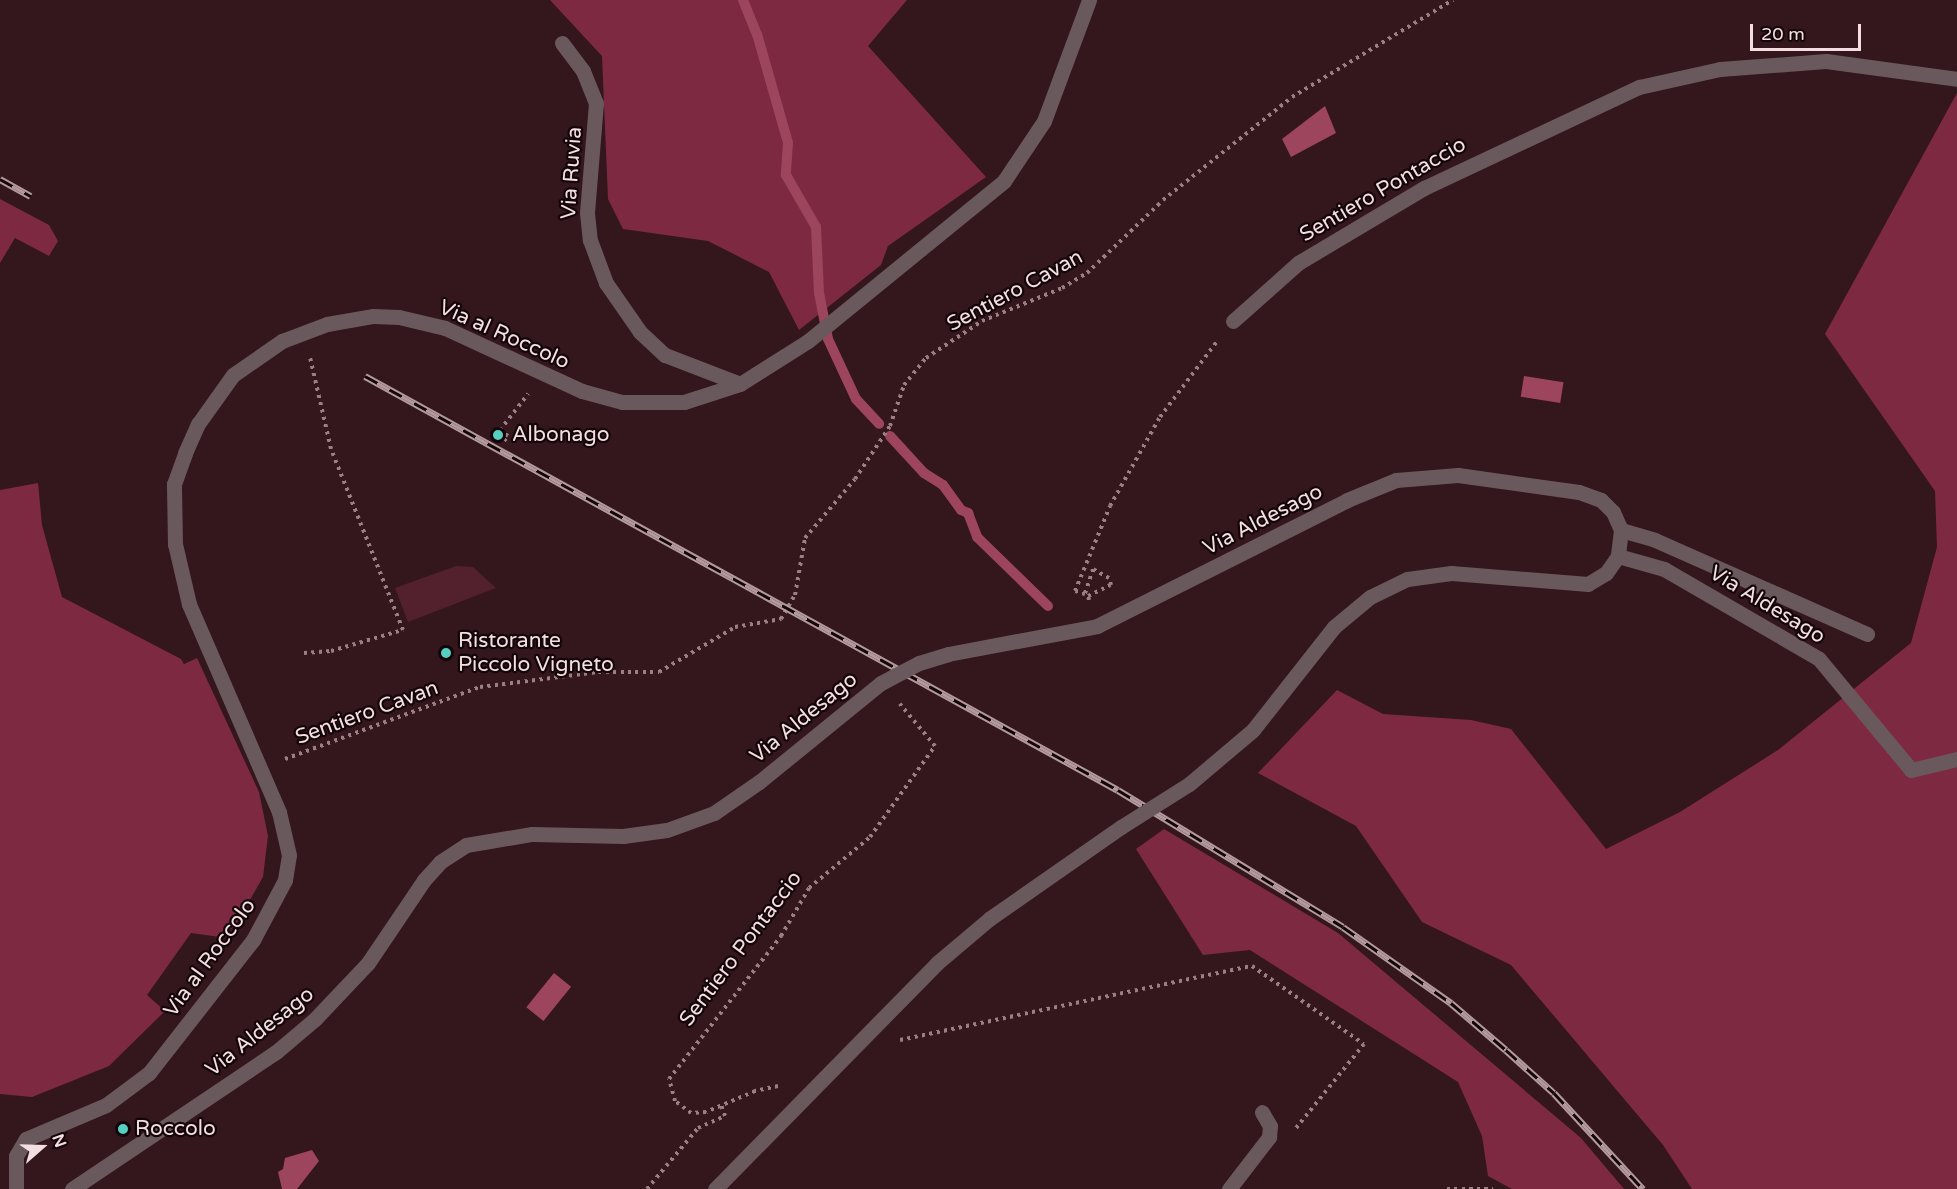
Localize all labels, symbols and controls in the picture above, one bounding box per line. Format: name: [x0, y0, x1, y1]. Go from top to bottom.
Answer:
scale bar: [1753, 12, 1864, 50]
text: 20 m: [1761, 23, 1805, 45]
street label: Via Ruvia: [556, 126, 588, 220]
street label: Sentiero Pontaccio: [1295, 132, 1471, 248]
street label: Sentiero Cavan: [943, 245, 1087, 337]
street label: Via al Roccolo: [435, 295, 573, 375]
place label: Albonago: [512, 422, 609, 448]
marker: Albonago: [489, 426, 507, 444]
street label: Via Aldesago: [1199, 479, 1327, 561]
street label: Via Aldesago: [1705, 561, 1829, 649]
place label: Ristorante Piccolo Vigneto: [458, 628, 614, 678]
marker: Ristorante Piccolo Vigneto: [439, 646, 453, 660]
street label: Via Aldesago: [745, 667, 863, 769]
street label: Sentiero Cavan: [292, 675, 442, 751]
street label: Sentiero Pontaccio: [674, 866, 808, 1032]
street label: Via al Roccolo: [159, 894, 261, 1022]
street label: Via Aldesago: [201, 982, 319, 1082]
place label: Roccolo: [135, 1116, 216, 1142]
north arrow: [12, 1117, 72, 1177]
marker: Roccolo: [116, 1122, 130, 1136]
text: N: [47, 1131, 71, 1150]

